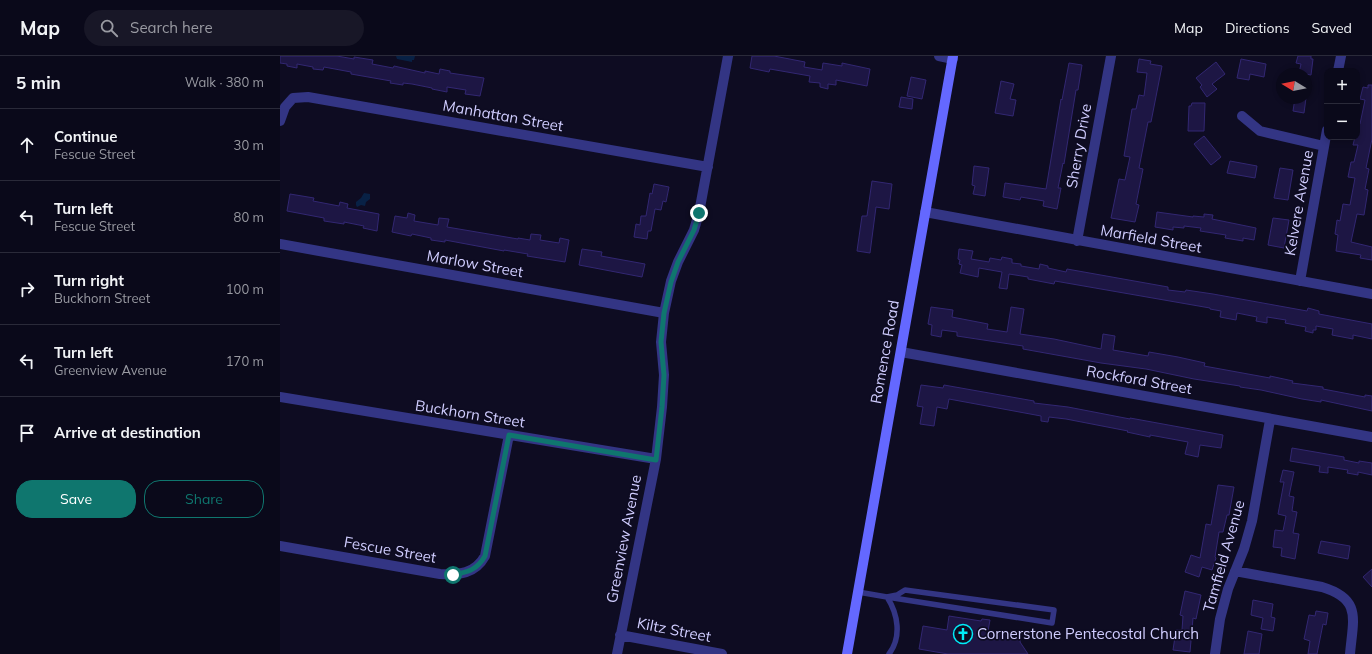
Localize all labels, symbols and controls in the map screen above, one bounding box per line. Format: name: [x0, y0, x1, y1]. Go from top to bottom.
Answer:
search box: [84, 10, 364, 46]
text: Map: [20, 16, 60, 40]
icon: search: [98, 17, 120, 39]
text: Search here: [130, 18, 213, 37]
text: Map: [1174, 19, 1203, 37]
text: Directions: [1225, 19, 1290, 37]
text: Saved: [1312, 19, 1352, 37]
north arrow: [1276, 68, 1312, 104]
map controls: [1324, 68, 1360, 140]
button: +: [1324, 68, 1360, 104]
text: 5 min: [16, 72, 61, 93]
text: Walk · 380 m: [185, 74, 264, 90]
street label: Manhattan Street: [441, 96, 565, 135]
street label: Sherry Drive: [1062, 102, 1095, 190]
button: −: [1324, 104, 1360, 140]
text: Continue: [54, 127, 117, 146]
icon: ahead: [16, 134, 38, 156]
text: 30 m: [234, 137, 264, 153]
text: Fescue Street: [54, 146, 135, 162]
street label: Kelvere Avenue: [1280, 149, 1317, 257]
text: Turn left: [54, 199, 113, 218]
route end: [690, 204, 708, 222]
icon: left: [16, 206, 38, 228]
text: 80 m: [234, 209, 264, 225]
text: Fescue Street: [54, 218, 135, 234]
street label: Marfield Street: [1099, 220, 1203, 257]
street label: Marlow Street: [425, 246, 525, 281]
text: Turn right: [54, 271, 124, 290]
icon: right: [16, 278, 38, 300]
text: 100 m: [226, 281, 264, 297]
text: Buckhorn Street: [54, 290, 150, 306]
street label: Romence Road: [866, 299, 903, 405]
text: Turn left: [54, 343, 113, 362]
icon: left: [16, 350, 38, 372]
text: 170 m: [226, 353, 264, 369]
street label: Rockford Street: [1085, 361, 1193, 398]
text: Greenview Avenue: [54, 362, 167, 378]
street label: Buckhorn Street: [414, 395, 526, 432]
icon: arrive: [16, 422, 38, 444]
text: Arrive at destination: [54, 423, 201, 442]
street label: Greenview Avenue: [602, 473, 645, 605]
button: Save: [16, 480, 136, 518]
button: Share: [144, 480, 264, 518]
street label: Tamfield Avenue: [1198, 498, 1249, 614]
street label: Fescue Street: [342, 532, 438, 567]
route start: [444, 566, 462, 584]
street label: Kiltz Street: [635, 613, 713, 646]
church icon: Cornerstone Pentecostal Church: [952, 623, 974, 645]
place label: Cornerstone Pentecostal Church: [977, 624, 1199, 643]

